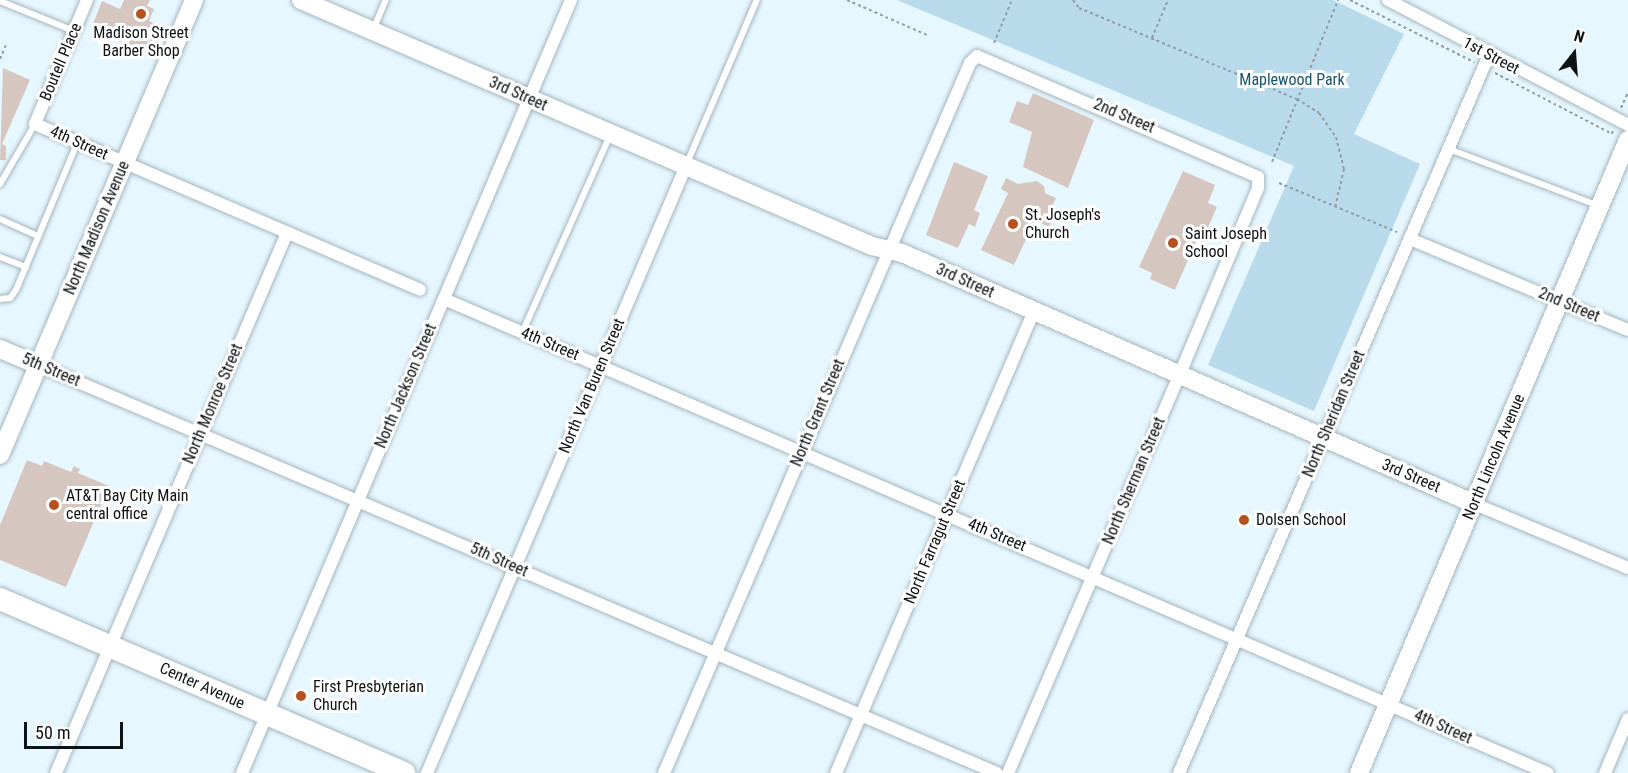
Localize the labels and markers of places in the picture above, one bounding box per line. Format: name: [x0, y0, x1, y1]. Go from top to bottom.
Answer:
marker: Madison Street Barber Shop: [134, 7, 148, 21]
place label: Madison Street Barber Shop: [93, 23, 189, 61]
place label: St. Joseph's Church: [1025, 205, 1101, 243]
marker: St. Joseph's Church: [1006, 217, 1020, 231]
place label: Saint Joseph School: [1185, 224, 1267, 262]
marker: Saint Joseph School: [1166, 236, 1180, 250]
place label: AT&T Bay City Main central office: [66, 486, 189, 524]
marker: AT&T Bay City Main central office: [47, 498, 61, 512]
place label: Dolsen School: [1256, 510, 1346, 530]
marker: Dolsen School: [1237, 513, 1251, 527]
place label: First Presbyterian Church: [313, 677, 424, 715]
marker: First Presbyterian Church: [294, 689, 308, 703]

